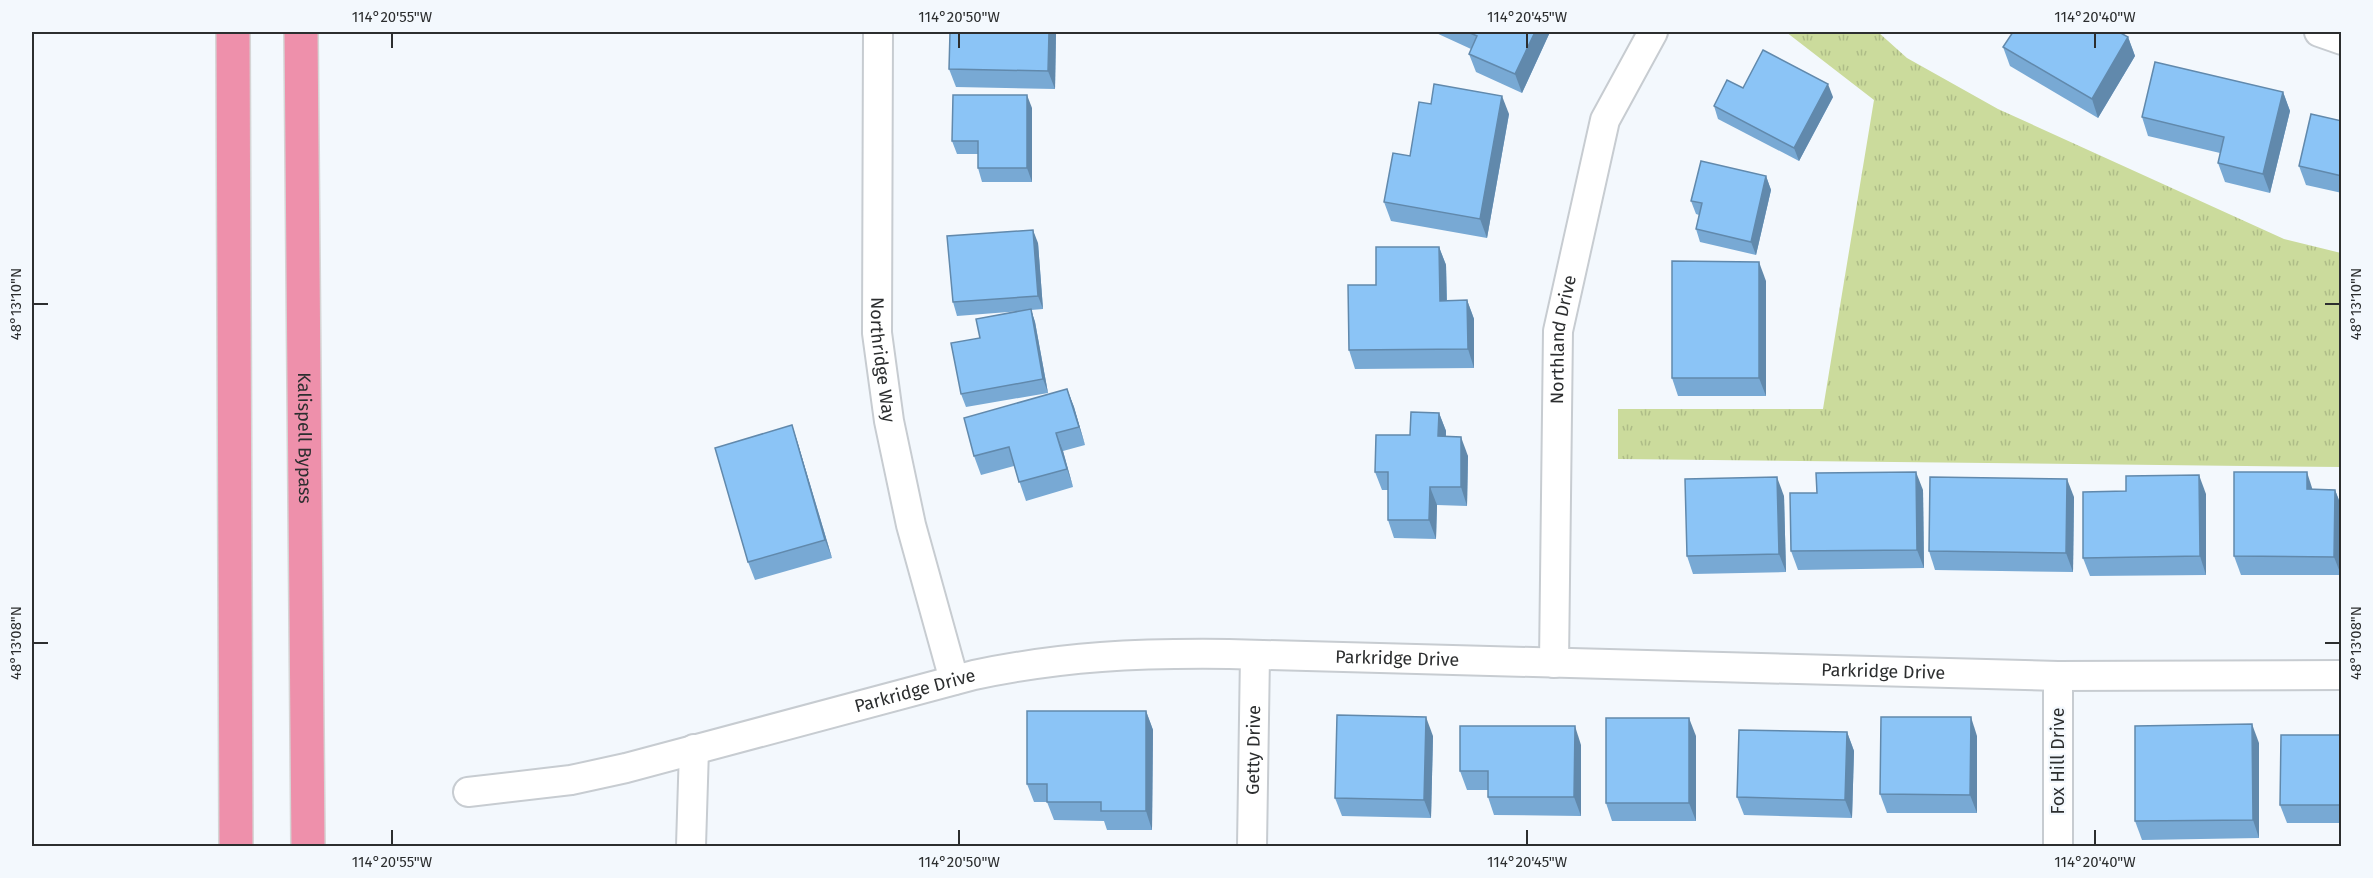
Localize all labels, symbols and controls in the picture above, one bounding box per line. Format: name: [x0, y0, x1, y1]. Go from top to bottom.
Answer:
text: 114°20'55"W: [352, 8, 433, 26]
text: 114°20'50"W: [918, 8, 1000, 26]
text: 114°20'45"W: [1487, 8, 1568, 26]
text: 114°20'40"W: [2054, 8, 2136, 26]
text: 48°13'10"N: [7, 268, 25, 340]
text: 48°13'10"N: [2347, 268, 2365, 340]
street label: Northland Drive: [1546, 273, 1581, 404]
street label: Northridge Way: [866, 297, 900, 424]
street label: Kalispell Bypass: [293, 372, 316, 504]
text: 48°13'08"N: [7, 606, 25, 680]
text: 48°13'08"N: [2347, 606, 2365, 680]
street label: Parkridge Drive: [1335, 646, 1460, 671]
street label: Parkridge Drive: [1821, 659, 1945, 684]
street label: Parkridge Drive: [852, 664, 978, 717]
street label: Getty Drive: [1242, 705, 1265, 795]
street label: Fox Hill Drive: [2047, 708, 2069, 814]
text: 114°20'55"W: [352, 853, 433, 871]
text: 114°20'50"W: [918, 853, 1000, 871]
text: 114°20'45"W: [1487, 853, 1568, 871]
text: 114°20'40"W: [2054, 853, 2136, 871]

